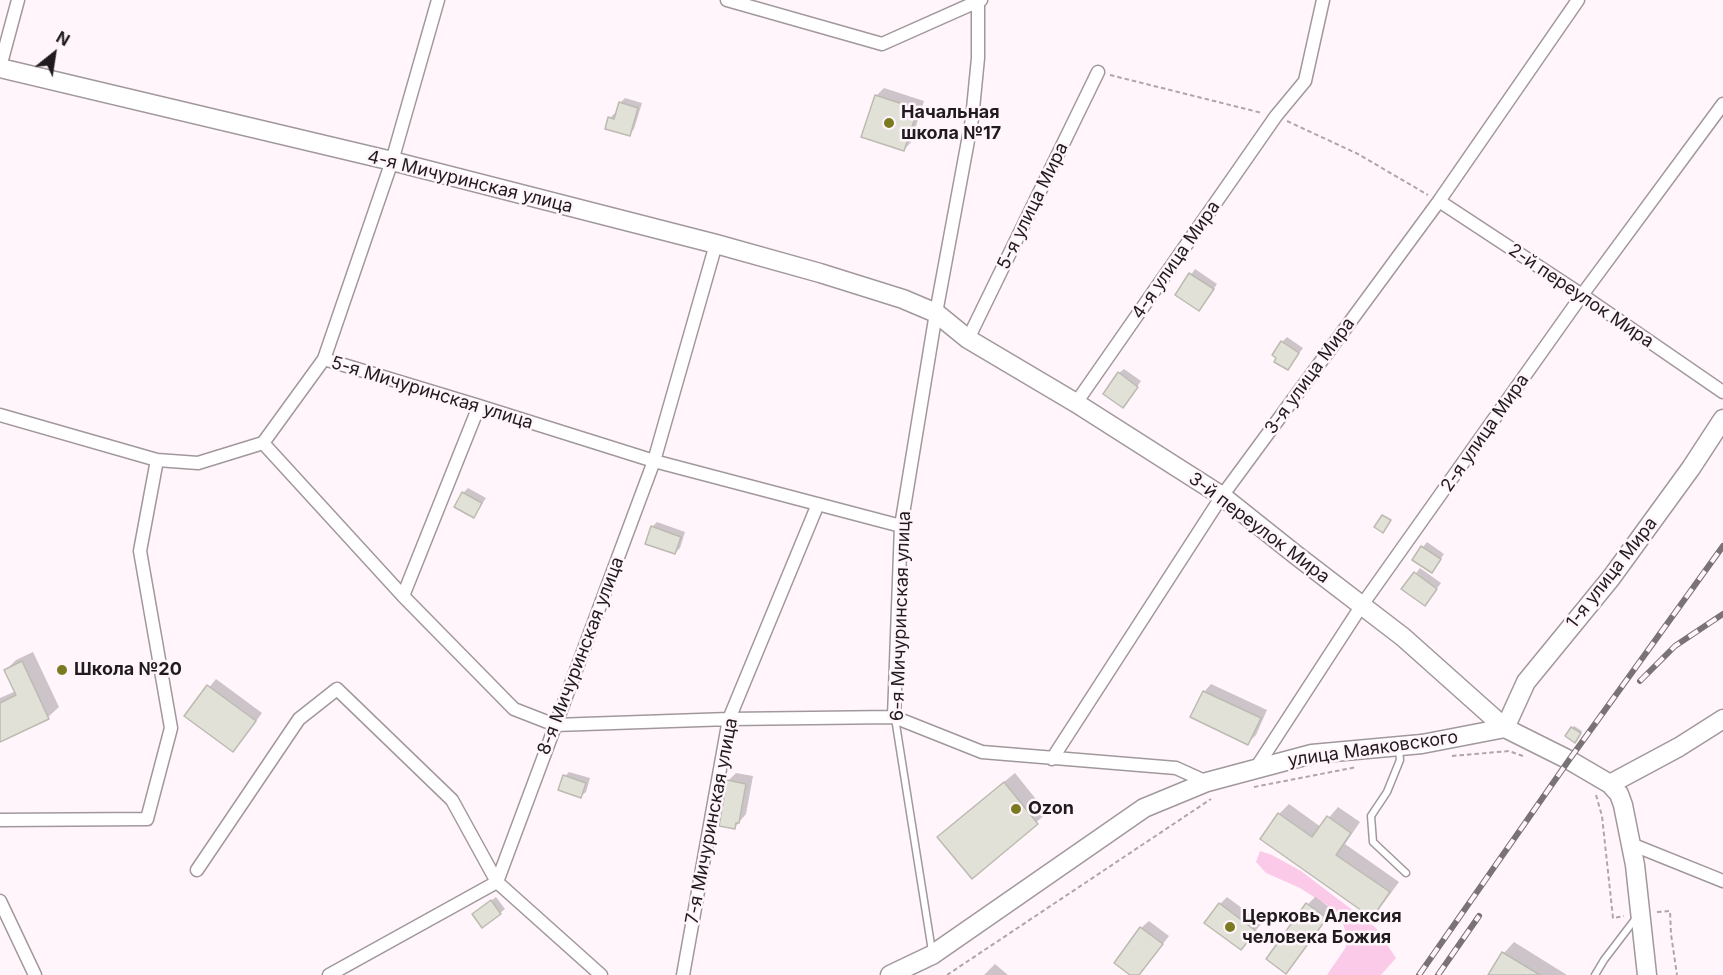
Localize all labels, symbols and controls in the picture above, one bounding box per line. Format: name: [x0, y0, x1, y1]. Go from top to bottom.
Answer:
north arrow: [24, 24, 84, 84]
text: N: [53, 27, 73, 50]
place label: Начальная школа №17: [901, 102, 1001, 144]
marker: Начальная школа №17: [882, 116, 896, 130]
street label: 5-я улица Мира: [993, 139, 1073, 273]
street label: 4-я Мичуринская улица: [365, 146, 575, 218]
street label: 4-я улица Мира: [1127, 197, 1225, 323]
street label: 2-й переулок Мира: [1504, 239, 1658, 353]
street label: 3-я улица Мира: [1260, 313, 1360, 439]
street label: 5-я Мичуринская улица: [328, 352, 536, 434]
street label: 2-я улица Мира: [1436, 370, 1534, 496]
street label: 3-й переулок Мира: [1184, 468, 1334, 588]
street label: 6-я Мичуринская улица: [887, 511, 915, 721]
street label: 1-я улица Мира: [1562, 513, 1662, 633]
street label: 8-я Мичуринская улица: [533, 554, 629, 758]
place label: Школа №20: [74, 659, 182, 681]
marker: Школа №20: [55, 663, 69, 677]
street label: 7-я Мичуринская улица: [681, 716, 743, 926]
street label: улица Маяковского: [1287, 726, 1459, 772]
place label: Ozon: [1028, 798, 1074, 820]
marker: Ozon: [1009, 802, 1023, 816]
place label: Церковь Алексия человека Божия: [1242, 906, 1402, 948]
marker: Церковь Алексия человека Божия: [1223, 920, 1237, 934]

